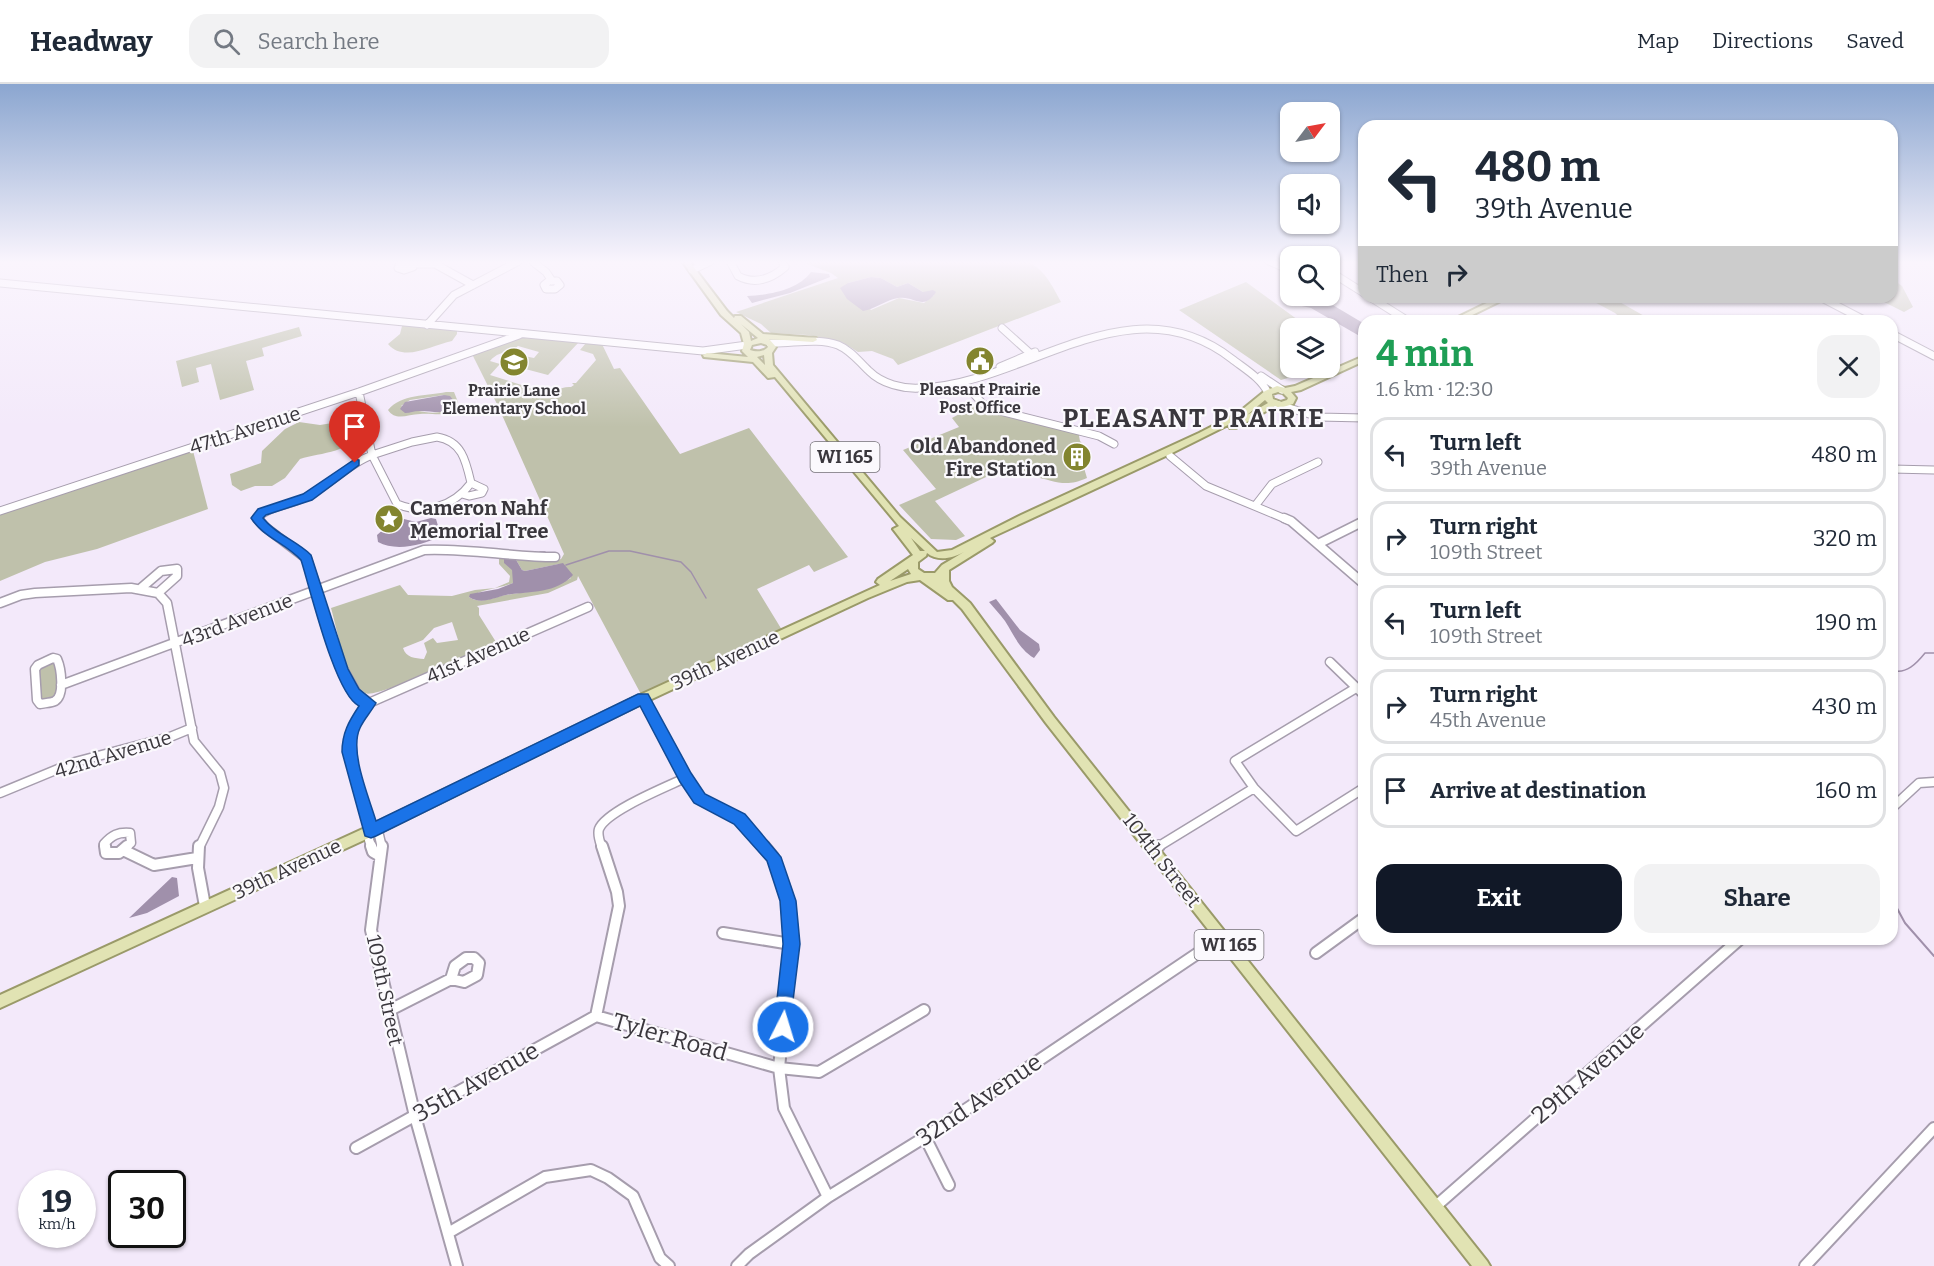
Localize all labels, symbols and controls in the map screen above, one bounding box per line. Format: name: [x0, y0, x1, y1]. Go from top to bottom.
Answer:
search box: [189, 14, 609, 68]
text: Headway: [30, 25, 153, 58]
icon: search: [210, 25, 243, 58]
text: Search here: [258, 28, 380, 55]
text: Map: [1637, 28, 1679, 54]
text: Directions: [1712, 28, 1813, 54]
text: Saved: [1846, 28, 1904, 54]
north arrow: [1280, 102, 1340, 162]
map controls: [1280, 102, 1340, 378]
text: 480 m: [1475, 142, 1600, 192]
icon: left: [1376, 144, 1454, 222]
button: sound: [1280, 174, 1340, 234]
text: 39th Avenue: [1475, 193, 1633, 225]
button: search: [1280, 246, 1340, 306]
icon: right: [1440, 258, 1473, 291]
text: Then: [1376, 261, 1428, 288]
button: layers: [1280, 318, 1340, 378]
text: 4 min: [1376, 332, 1473, 376]
button: close: [1817, 335, 1880, 398]
public building icon: Pleasant Prairie Post Office: [964, 345, 996, 377]
school or university icon: Prairie Lane Elementary School: [498, 346, 530, 378]
text: 1.6 km · 12:30: [1376, 377, 1493, 401]
place label: Pleasant Prairie Post Office: [920, 380, 1041, 417]
place label: Prairie Lane Elementary School: [442, 381, 586, 418]
street label: 47th Avenue: [186, 401, 304, 459]
pin: [329, 401, 380, 463]
district label: PLEASANT PRAIRIE: [1062, 403, 1326, 434]
icon: arrive: [338, 410, 371, 443]
text: Turn left: [1430, 429, 1522, 456]
place label: Old Abandoned Fire Station: [910, 434, 1056, 481]
icon: left: [1379, 438, 1412, 471]
building icon: Old Abandoned Fire Station: [1061, 441, 1093, 473]
text: 480 m: [1811, 441, 1877, 468]
road number: WI 165: [810, 442, 880, 472]
text: 39th Avenue: [1430, 456, 1547, 480]
place label: Cameron Nahf Memorial Tree: [410, 496, 549, 543]
place icon: Cameron Nahf Memorial Tree: [373, 503, 405, 535]
text: Turn right: [1430, 513, 1538, 540]
icon: right: [1379, 522, 1412, 555]
text: 320 m: [1813, 525, 1877, 552]
text: 109th Street: [1430, 540, 1543, 564]
street label: 43rd Avenue: [178, 588, 296, 652]
text: Turn left: [1430, 597, 1522, 624]
icon: left: [1379, 606, 1412, 639]
text: 190 m: [1816, 609, 1877, 636]
street label: 41st Avenue: [422, 621, 534, 689]
street label: 39th Avenue: [667, 624, 783, 696]
text: 109th Street: [1430, 624, 1543, 648]
text: Turn right: [1430, 681, 1538, 708]
icon: right: [1379, 690, 1412, 723]
text: 430 m: [1812, 693, 1877, 720]
text: 45th Avenue: [1430, 708, 1546, 732]
street label: 42nd Avenue: [51, 725, 175, 783]
icon: arrive: [1379, 774, 1412, 807]
text: Arrive at destination: [1430, 777, 1646, 804]
text: 160 m: [1816, 777, 1877, 804]
street label: 104th Street: [1118, 808, 1206, 912]
street label: 39th Avenue: [229, 833, 345, 905]
button: Exit: [1376, 864, 1622, 933]
button: Share: [1634, 864, 1880, 933]
road number: WI 165: [1194, 930, 1264, 960]
street label: 109th Street: [362, 932, 408, 1048]
position arrow: [751, 995, 815, 1059]
street label: Tyler Road: [609, 1007, 731, 1067]
street label: 29th Avenue: [1526, 1017, 1650, 1129]
street label: 35th Avenue: [408, 1036, 544, 1128]
street label: 32nd Avenue: [911, 1048, 1047, 1152]
speed limit sign: 30: [108, 1170, 186, 1248]
text: 19: [42, 1184, 72, 1220]
text: km/h: [38, 1215, 76, 1233]

